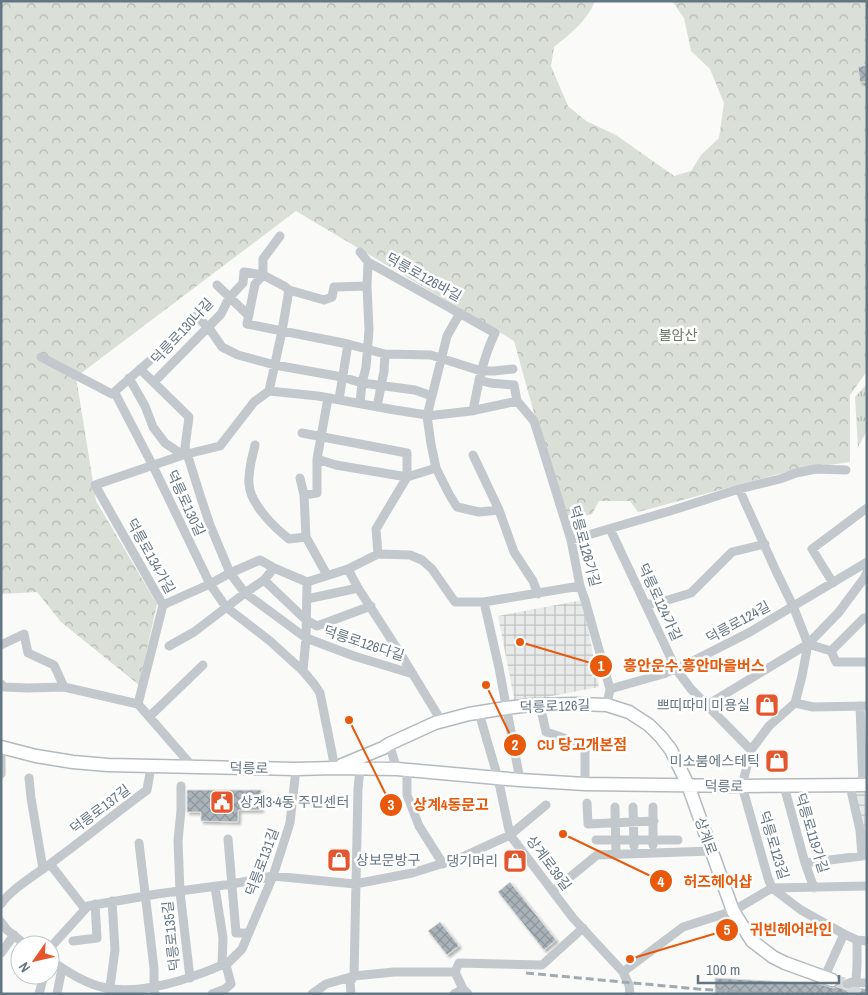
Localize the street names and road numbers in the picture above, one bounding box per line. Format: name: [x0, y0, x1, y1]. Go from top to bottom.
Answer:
street label: 덕릉로126바길: [383, 249, 465, 305]
street label: 덕릉로130나길: [147, 294, 217, 368]
street label: 덕릉로130길: [163, 467, 209, 539]
street label: 덕릉로126가길: [565, 503, 605, 589]
street label: 덕릉로134가길: [123, 515, 179, 597]
street label: 덕릉로124가길: [634, 560, 686, 644]
street label: 덕릉로124길: [703, 597, 773, 647]
street label: 덕릉로126다길: [321, 622, 407, 664]
street label: 덕릉로126길: [519, 696, 591, 716]
street label: 덕릉로: [230, 759, 269, 777]
street label: 덕릉로: [705, 777, 744, 795]
street label: 덕릉로137길: [66, 781, 134, 837]
street label: 덕릉로119가길: [791, 791, 833, 875]
street label: 덕릉로123길: [755, 809, 793, 881]
street label: 상계로: [691, 815, 721, 857]
street label: 덕릉로131길: [241, 826, 283, 898]
street label: 상계로39길: [522, 832, 576, 894]
street label: 덕릉로135길: [158, 900, 184, 972]

